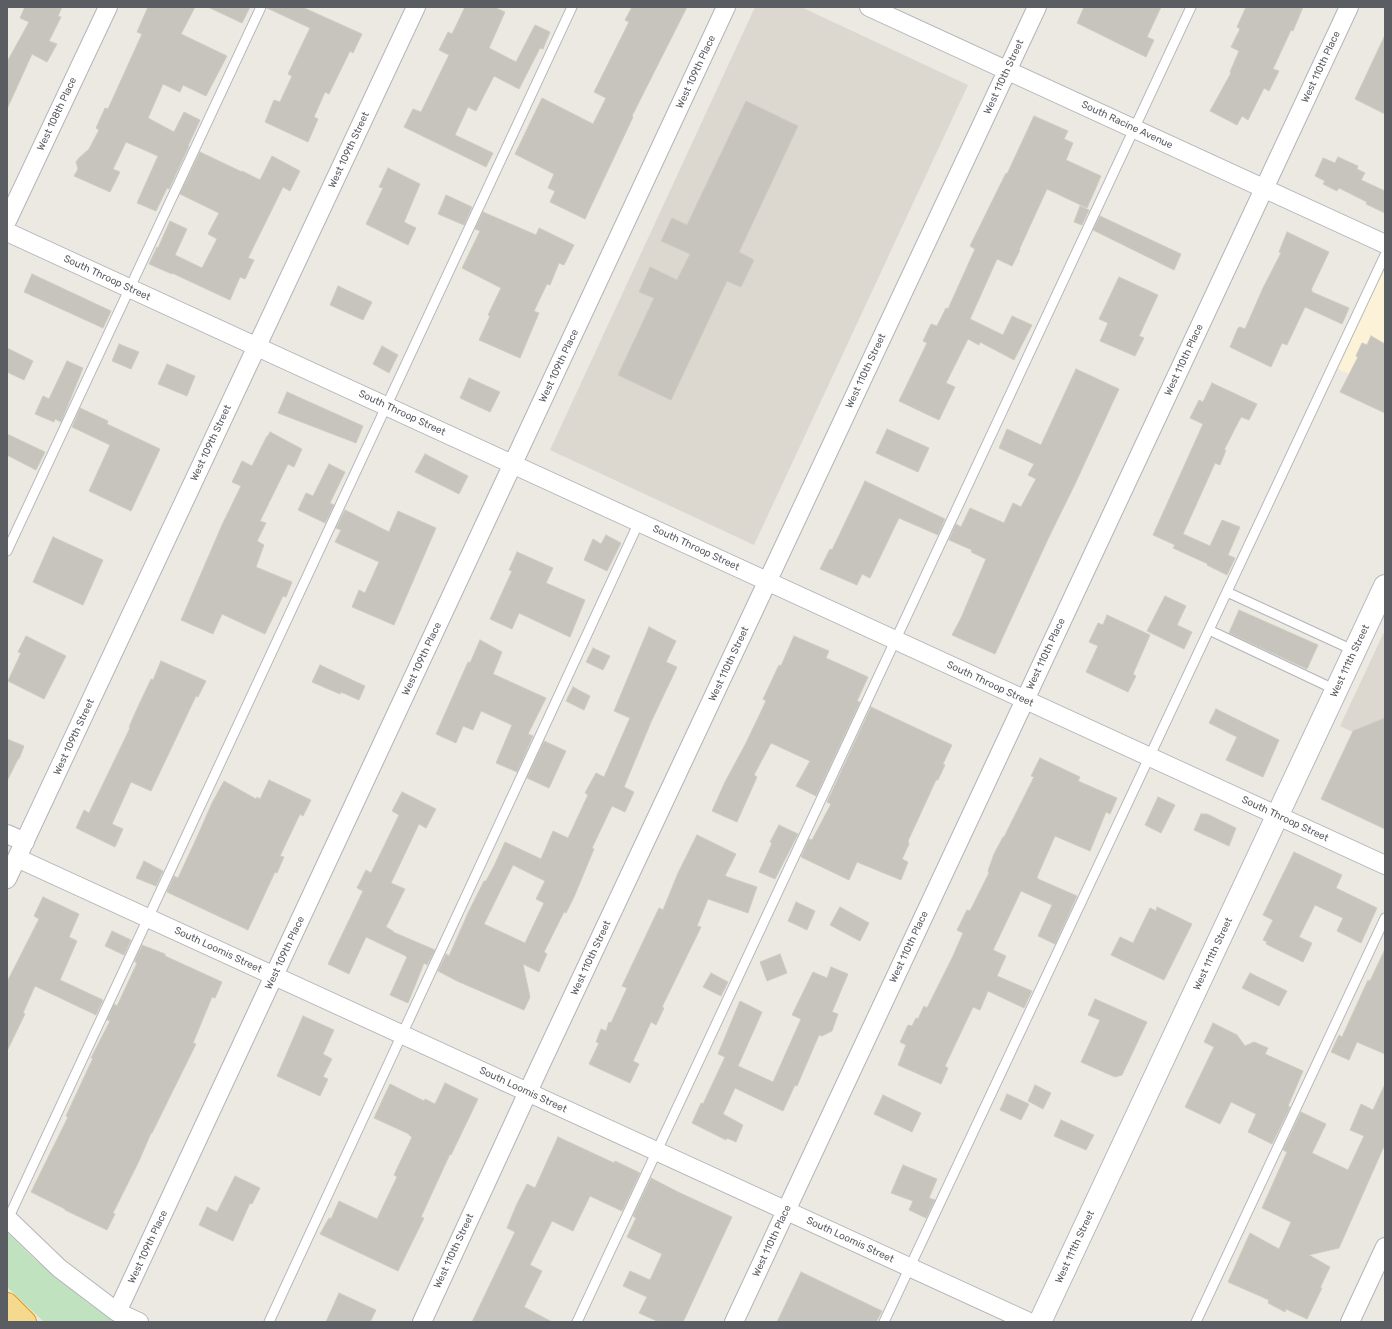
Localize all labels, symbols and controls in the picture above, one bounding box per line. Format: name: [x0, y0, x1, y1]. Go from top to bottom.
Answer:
street label: West 110th Place: [1299, 29, 1343, 105]
street label: West 109th Place: [674, 34, 718, 110]
street label: West 110th Street: [981, 38, 1027, 116]
street label: West 108th Place: [35, 75, 79, 153]
street label: South Racine Avenue: [1079, 99, 1175, 151]
street label: West 109th Street: [326, 110, 372, 190]
street label: South Throop Street: [62, 253, 152, 303]
street label: West 110th Place: [1162, 322, 1206, 398]
street label: West 109th Place: [537, 328, 581, 404]
street label: West 110th Street: [843, 332, 889, 410]
street label: South Throop Street: [357, 388, 447, 438]
street label: West 109th Street: [188, 403, 234, 483]
street label: South Throop Street: [651, 523, 741, 573]
street label: West 110th Place: [1024, 616, 1068, 692]
street label: West 109th Place: [400, 621, 444, 697]
street label: West 111th Street: [1328, 623, 1372, 699]
street label: West 110th Street: [706, 625, 752, 703]
street label: South Throop Street: [945, 659, 1035, 709]
street label: West 109th Street: [51, 697, 97, 777]
street label: South Throop Street: [1240, 794, 1330, 844]
street label: West 110th Place: [887, 909, 931, 985]
street label: West 109th Place: [263, 915, 307, 991]
street label: West 111th Street: [1191, 916, 1235, 992]
street label: West 110th Street: [568, 919, 614, 997]
street label: South Loomis Street: [172, 924, 264, 976]
street label: South Loomis Street: [477, 1064, 569, 1116]
street label: West 110th Place: [750, 1203, 794, 1279]
street label: West 109th Place: [126, 1209, 170, 1285]
street label: West 111th Street: [1053, 1209, 1097, 1285]
street label: West 110th Street: [431, 1212, 477, 1290]
street label: South Loomis Street: [804, 1214, 896, 1266]

